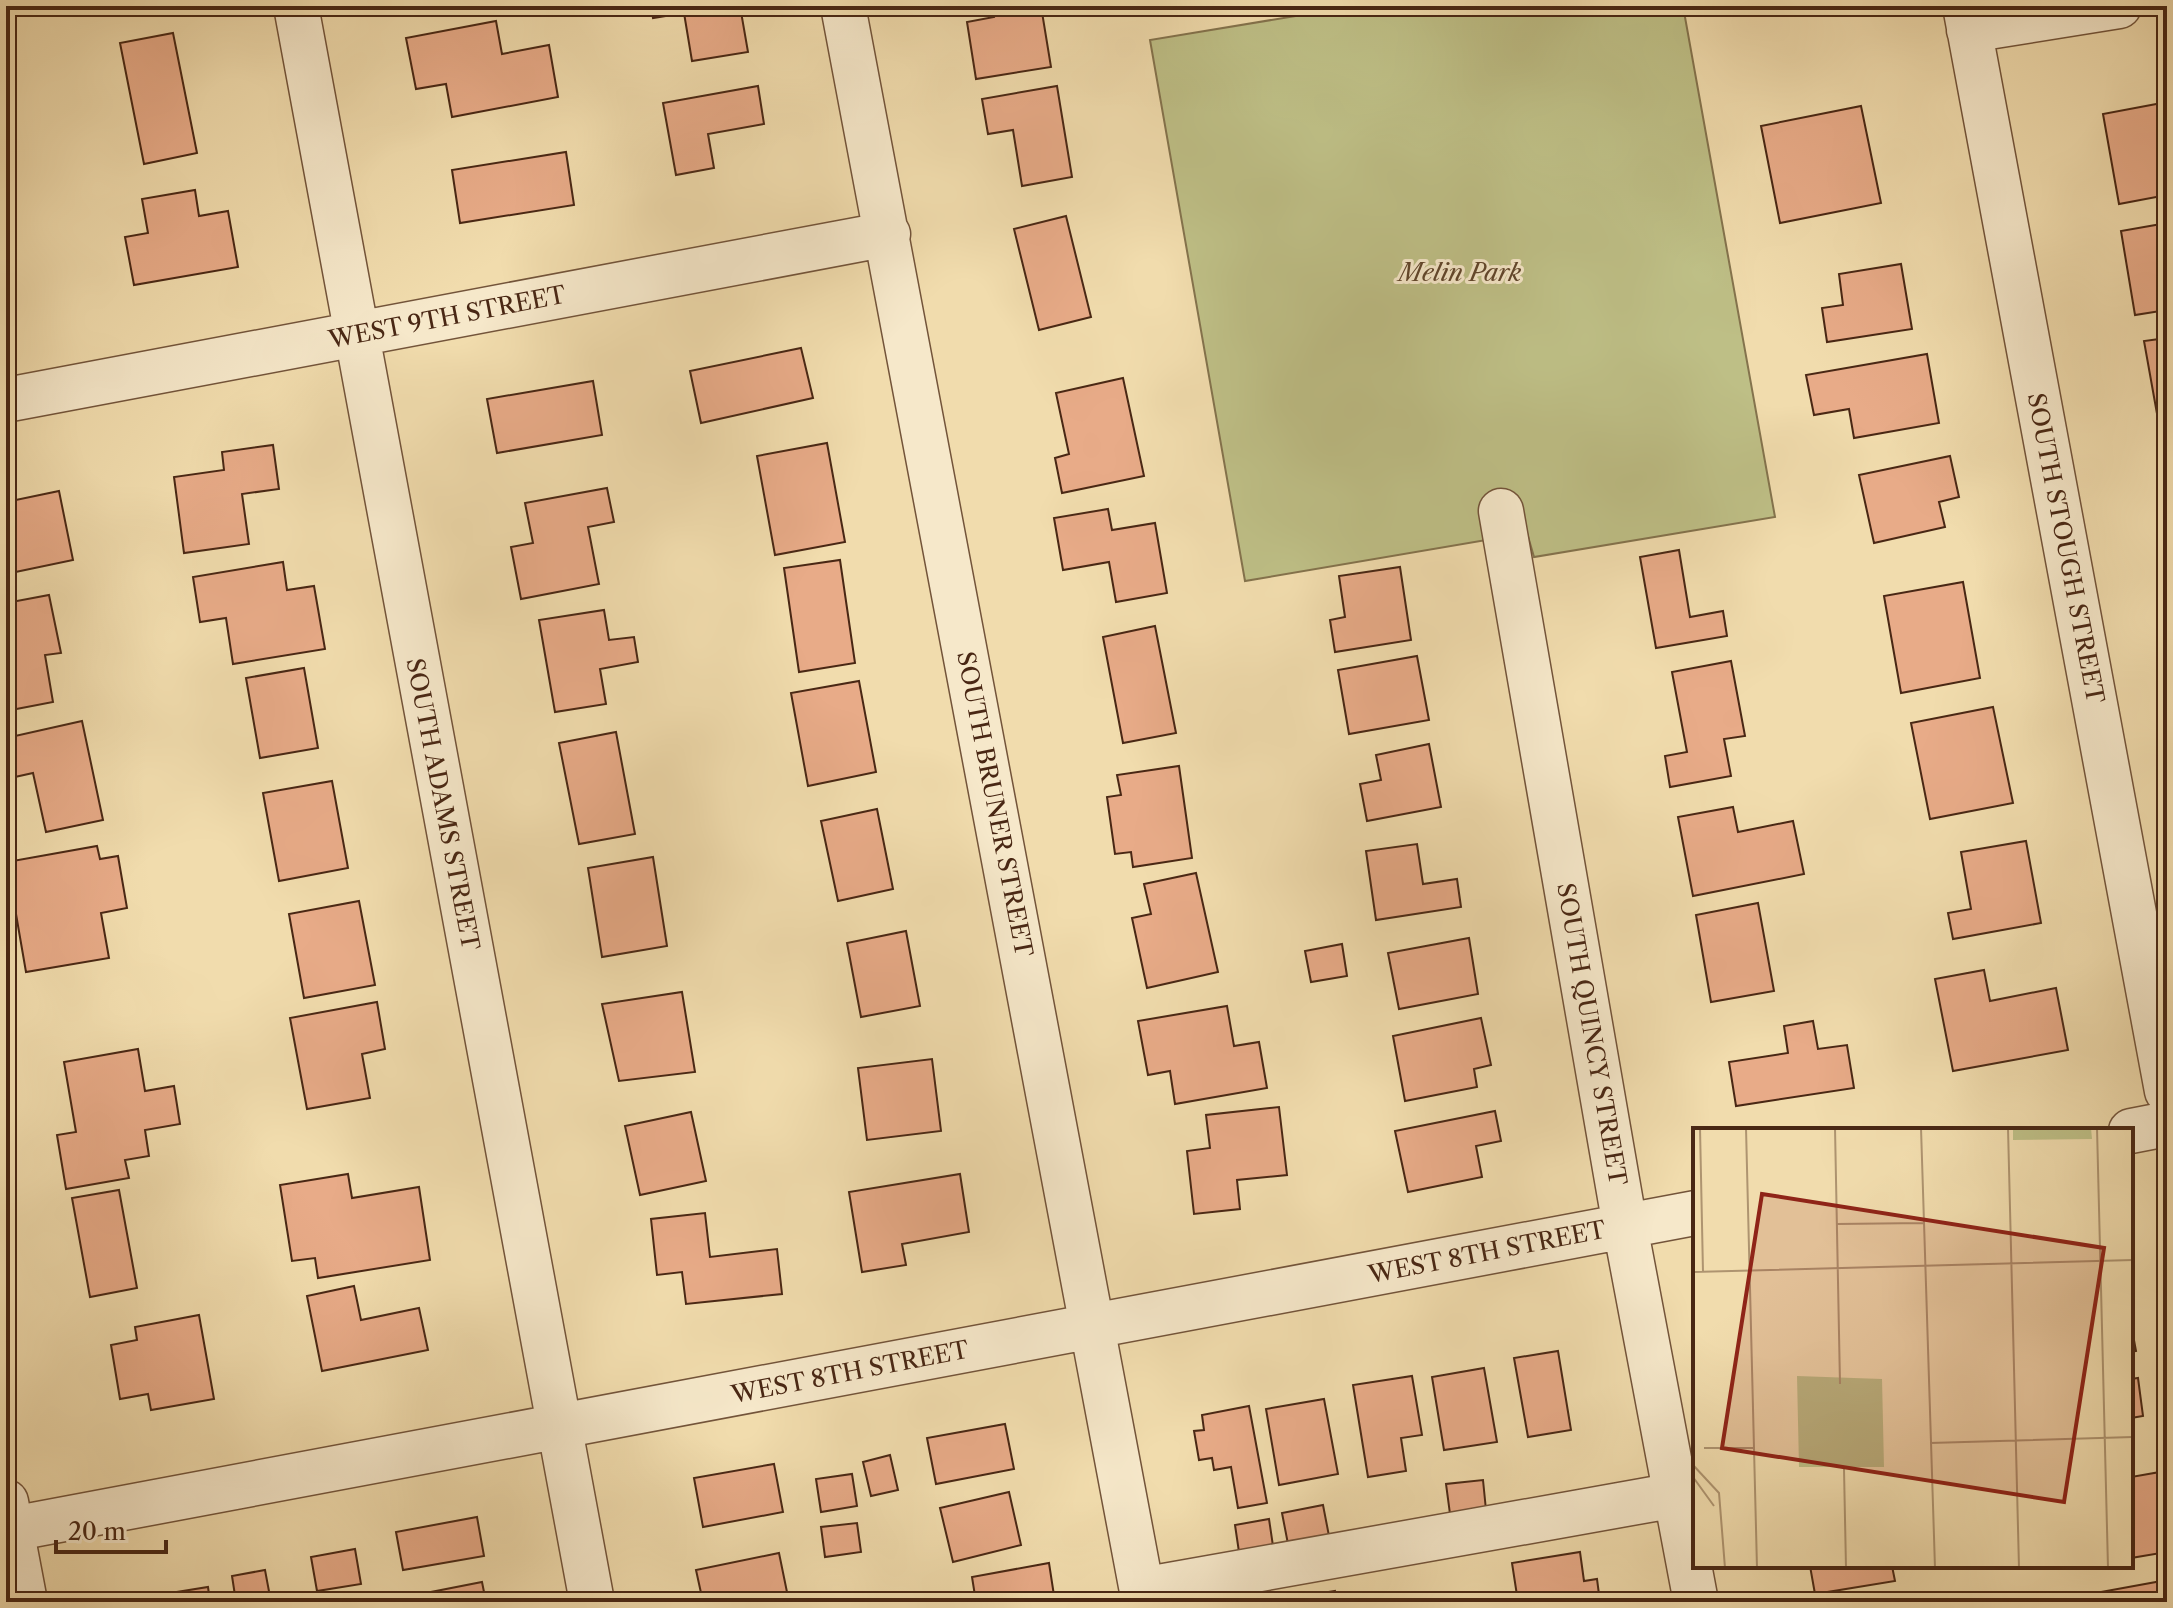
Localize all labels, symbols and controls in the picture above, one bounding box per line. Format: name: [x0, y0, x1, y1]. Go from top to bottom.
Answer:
park label: Melin Park: [1396, 258, 1522, 287]
street label: WEST 9TH STREET: [325, 280, 568, 354]
street label: SOUTH STOUGH STREET: [2022, 390, 2110, 706]
street label: SOUTH BRUNER STREET: [951, 649, 1039, 959]
street label: SOUTH ADAMS STREET: [400, 656, 486, 952]
street label: SOUTH QUINCY STREET: [1551, 881, 1633, 1187]
inset map: [1693, 1128, 2133, 1568]
street label: WEST 8TH STREET: [1365, 1215, 1608, 1289]
street label: WEST 8TH STREET: [728, 1335, 971, 1409]
scale bar: [56, 1504, 166, 1554]
text: 20 m: [68, 1517, 126, 1546]

